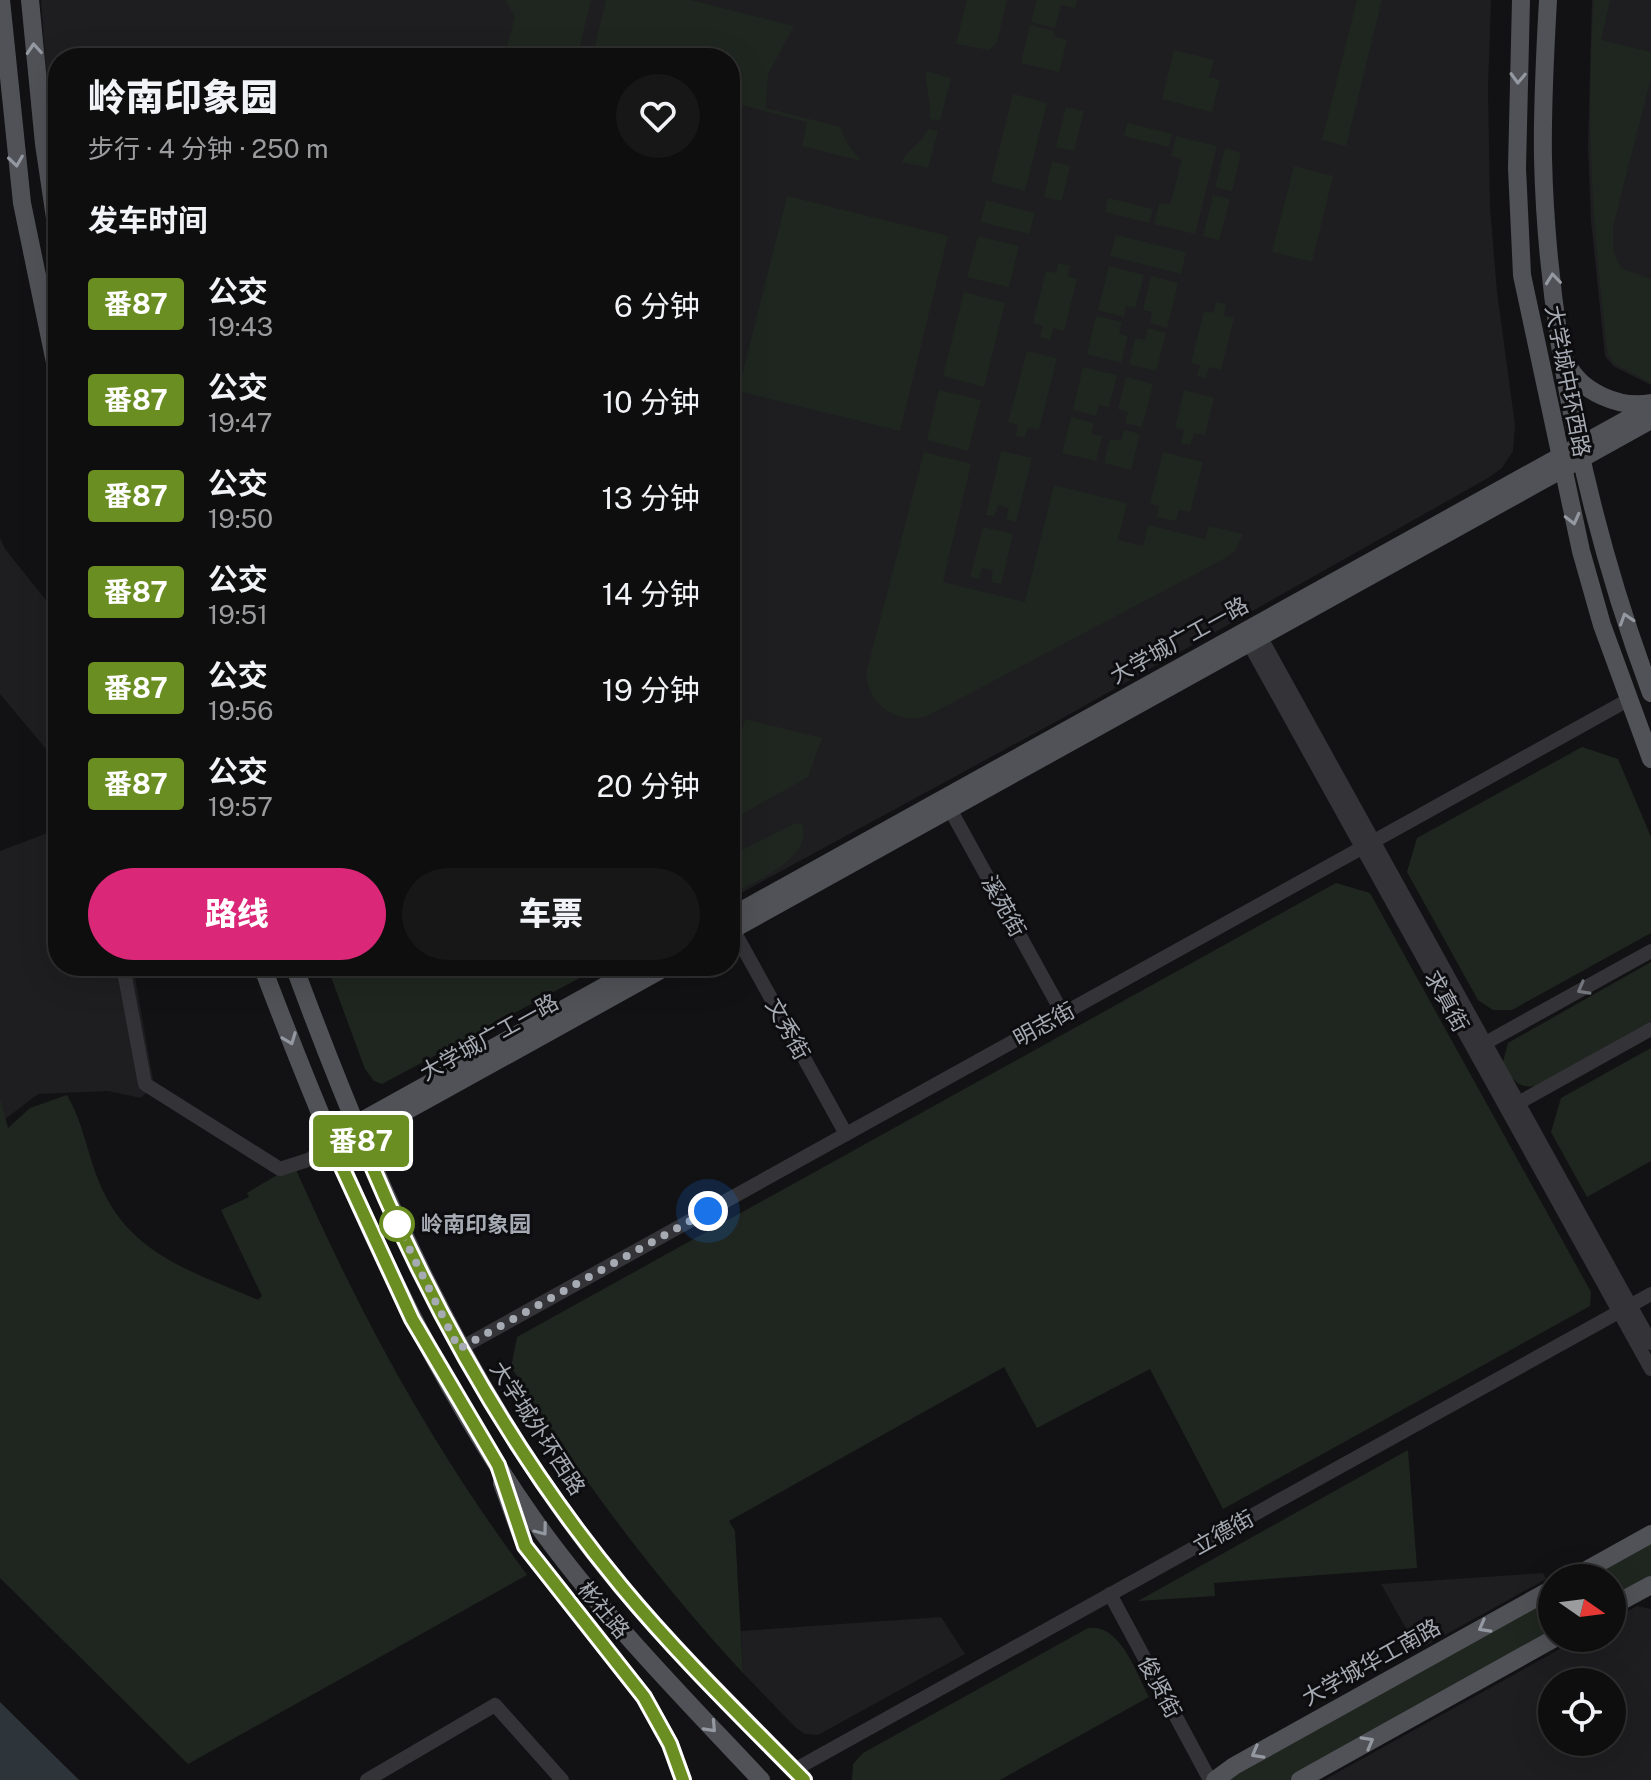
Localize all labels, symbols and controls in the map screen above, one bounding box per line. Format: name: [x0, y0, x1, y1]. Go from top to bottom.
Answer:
one-way arrow: [26, 42, 43, 55]
one-way arrow: [1510, 72, 1527, 85]
button: heart: [616, 74, 700, 158]
text: 岭南印象园: [88, 75, 278, 120]
text: 步行 · 4 分钟 · 250 m: [88, 133, 328, 164]
one-way arrow: [7, 154, 24, 168]
text: 发车时间: [88, 202, 208, 238]
text: 公交: [208, 273, 268, 309]
one-way arrow: [1544, 273, 1561, 286]
text: 番87: [104, 287, 168, 320]
text: 6 分钟: [614, 288, 700, 324]
street label: 大学城中环西路: [1541, 303, 1595, 459]
text: 19:43: [208, 311, 273, 342]
text: 公交: [208, 369, 268, 405]
text: 番87: [104, 383, 168, 416]
text: 10 分钟: [602, 384, 700, 420]
text: 19:47: [208, 407, 272, 438]
text: 公交: [208, 465, 268, 501]
text: 番87: [104, 479, 168, 512]
text: 13 分钟: [602, 480, 700, 516]
text: 19:50: [208, 503, 273, 534]
one-way arrow: [1563, 512, 1580, 525]
text: 公交: [208, 561, 268, 597]
text: 番87: [104, 575, 168, 608]
text: 14 分钟: [602, 576, 700, 612]
street label: 大学城广工一路: [1105, 591, 1253, 689]
text: 19:51: [208, 599, 268, 630]
one-way arrow: [1619, 613, 1635, 627]
text: 公交: [208, 657, 268, 693]
text: 番87: [104, 671, 168, 704]
text: 19 分钟: [602, 672, 700, 708]
text: 19:56: [208, 695, 273, 726]
text: 公交: [208, 753, 268, 789]
text: 番87: [104, 767, 168, 800]
text: 20 分钟: [596, 768, 700, 804]
text: 19:57: [208, 791, 273, 822]
button: 路线: [88, 868, 386, 960]
button: 车票: [402, 868, 700, 960]
street label: 溪苑街: [977, 871, 1031, 941]
street label: 求真街: [1420, 966, 1474, 1036]
one-way arrow: [1577, 979, 1592, 995]
street label: 大学城广工一路: [415, 988, 563, 1086]
street label: 文秀街: [761, 994, 815, 1064]
street label: 明志街: [1009, 997, 1079, 1051]
one-way arrow: [280, 1031, 297, 1045]
line badge: 番87: [315, 1115, 407, 1167]
text: 番87: [329, 1124, 393, 1157]
your location: [688, 1191, 728, 1231]
marker: 岭南印象园: [380, 1207, 414, 1241]
place label: 岭南印象园: [421, 1211, 531, 1237]
street label: 大学城外环西路: [485, 1356, 591, 1500]
street label: 立德街: [1188, 1505, 1258, 1559]
one-way arrow: [532, 1521, 546, 1535]
north arrow: [1538, 1564, 1626, 1652]
map controls: [1538, 1564, 1626, 1756]
street label: 彬社路: [573, 1576, 635, 1644]
street label: 大学城华工南路: [1297, 1613, 1445, 1711]
one-way arrow: [1478, 1617, 1493, 1633]
street label: 俊贤街: [1133, 1652, 1187, 1722]
button: locate: [1538, 1668, 1626, 1756]
one-way arrow: [701, 1718, 716, 1732]
one-way arrow: [1359, 1736, 1374, 1752]
one-way arrow: [1251, 1743, 1265, 1759]

